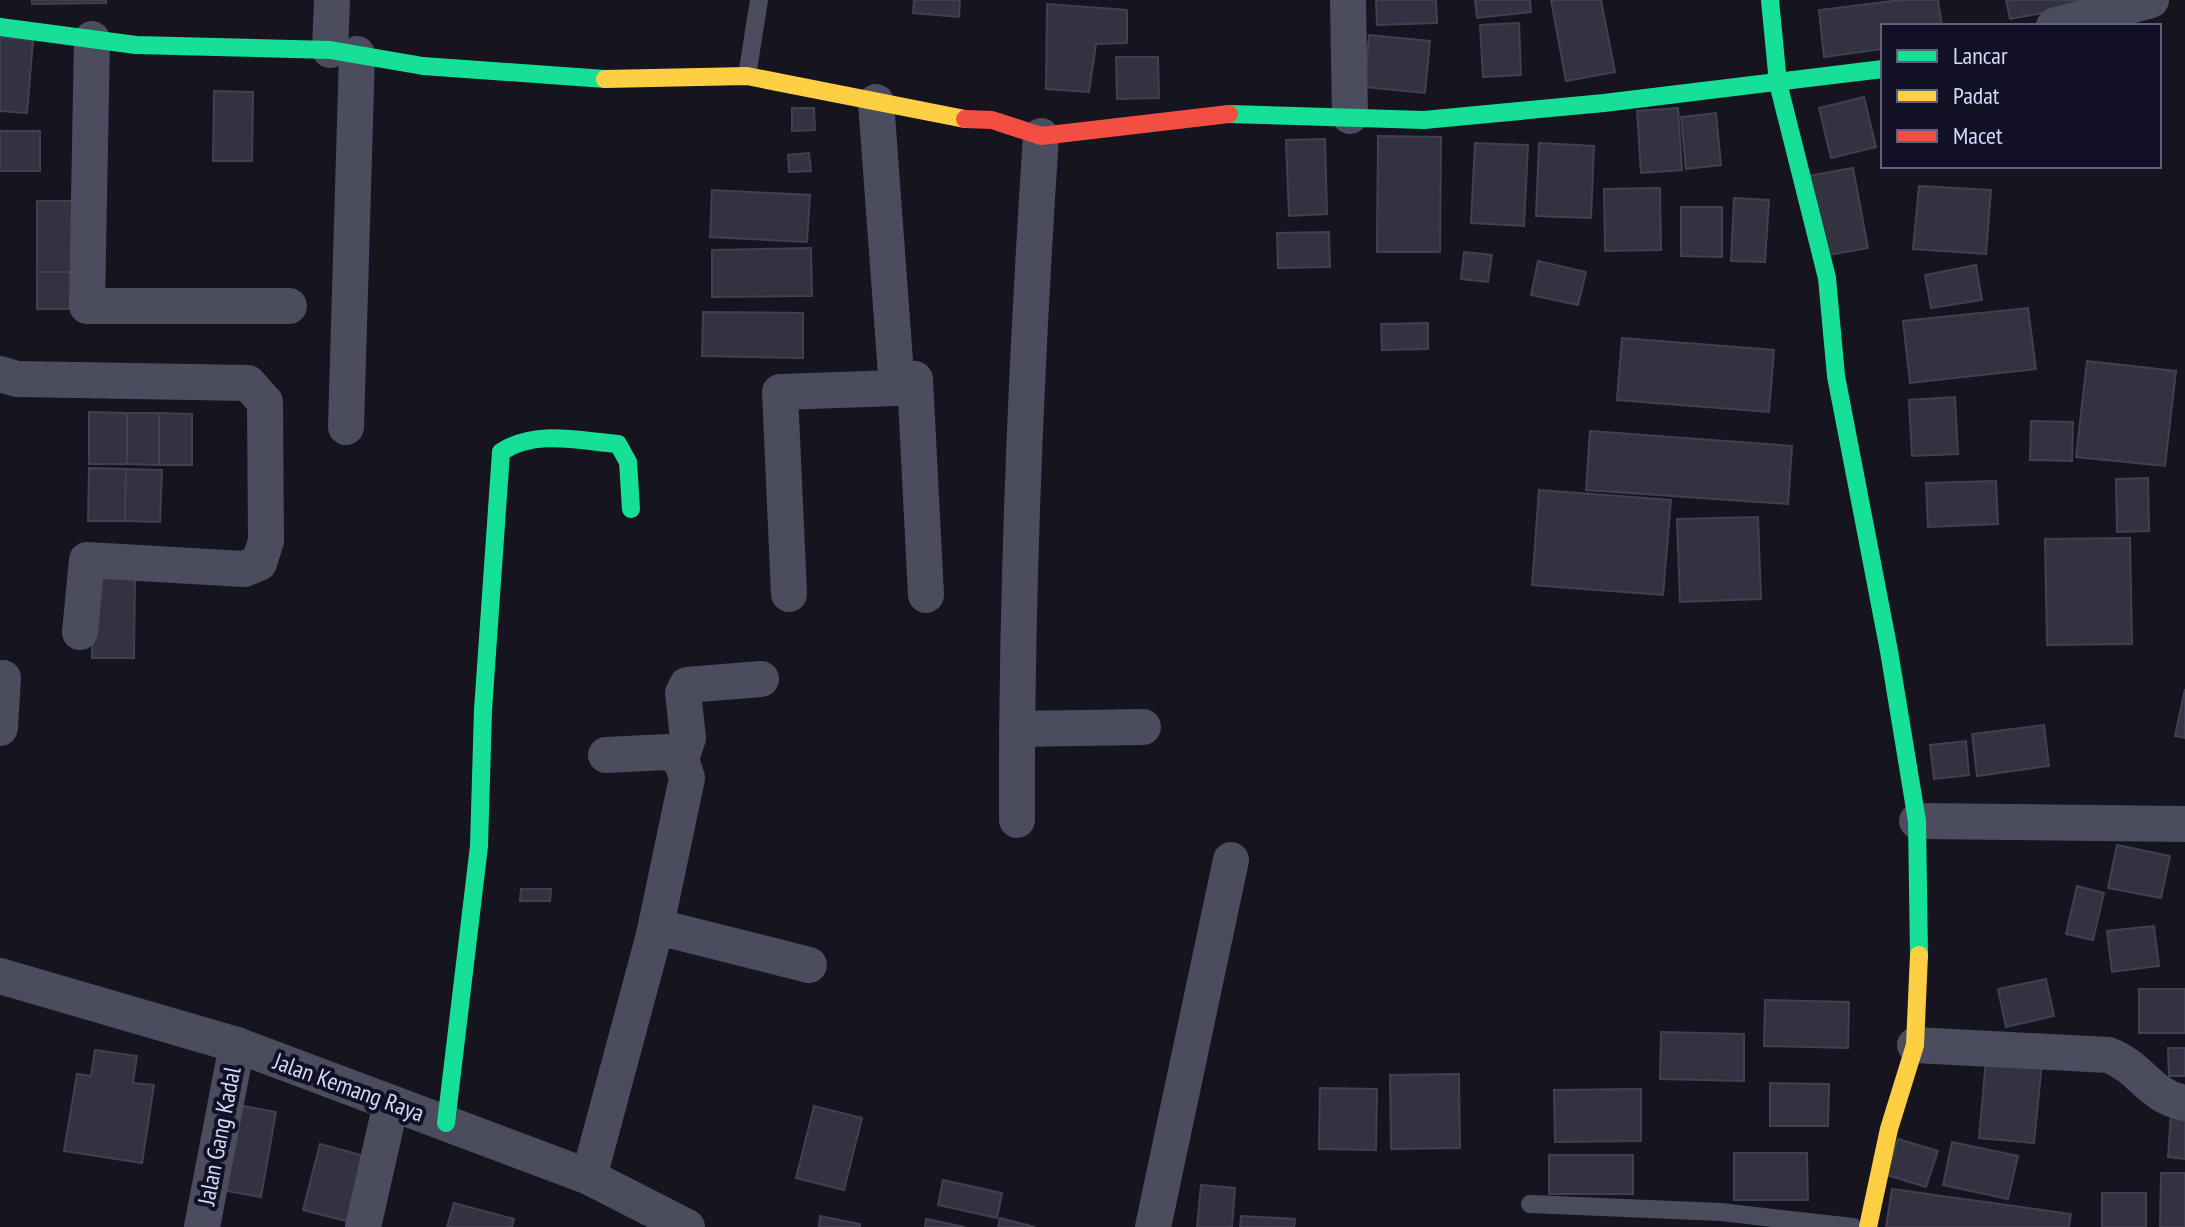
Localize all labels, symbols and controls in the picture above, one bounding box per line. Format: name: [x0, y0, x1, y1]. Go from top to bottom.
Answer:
legend: [1881, 24, 2161, 168]
text: Lancar: [1953, 40, 2008, 71]
text: Padat: [1953, 80, 2000, 111]
text: Macet: [1953, 120, 2003, 151]
street label: Jalan Kemang Raya: [269, 1045, 429, 1129]
street label: Jalan Gang Kadal: [190, 1064, 248, 1209]

